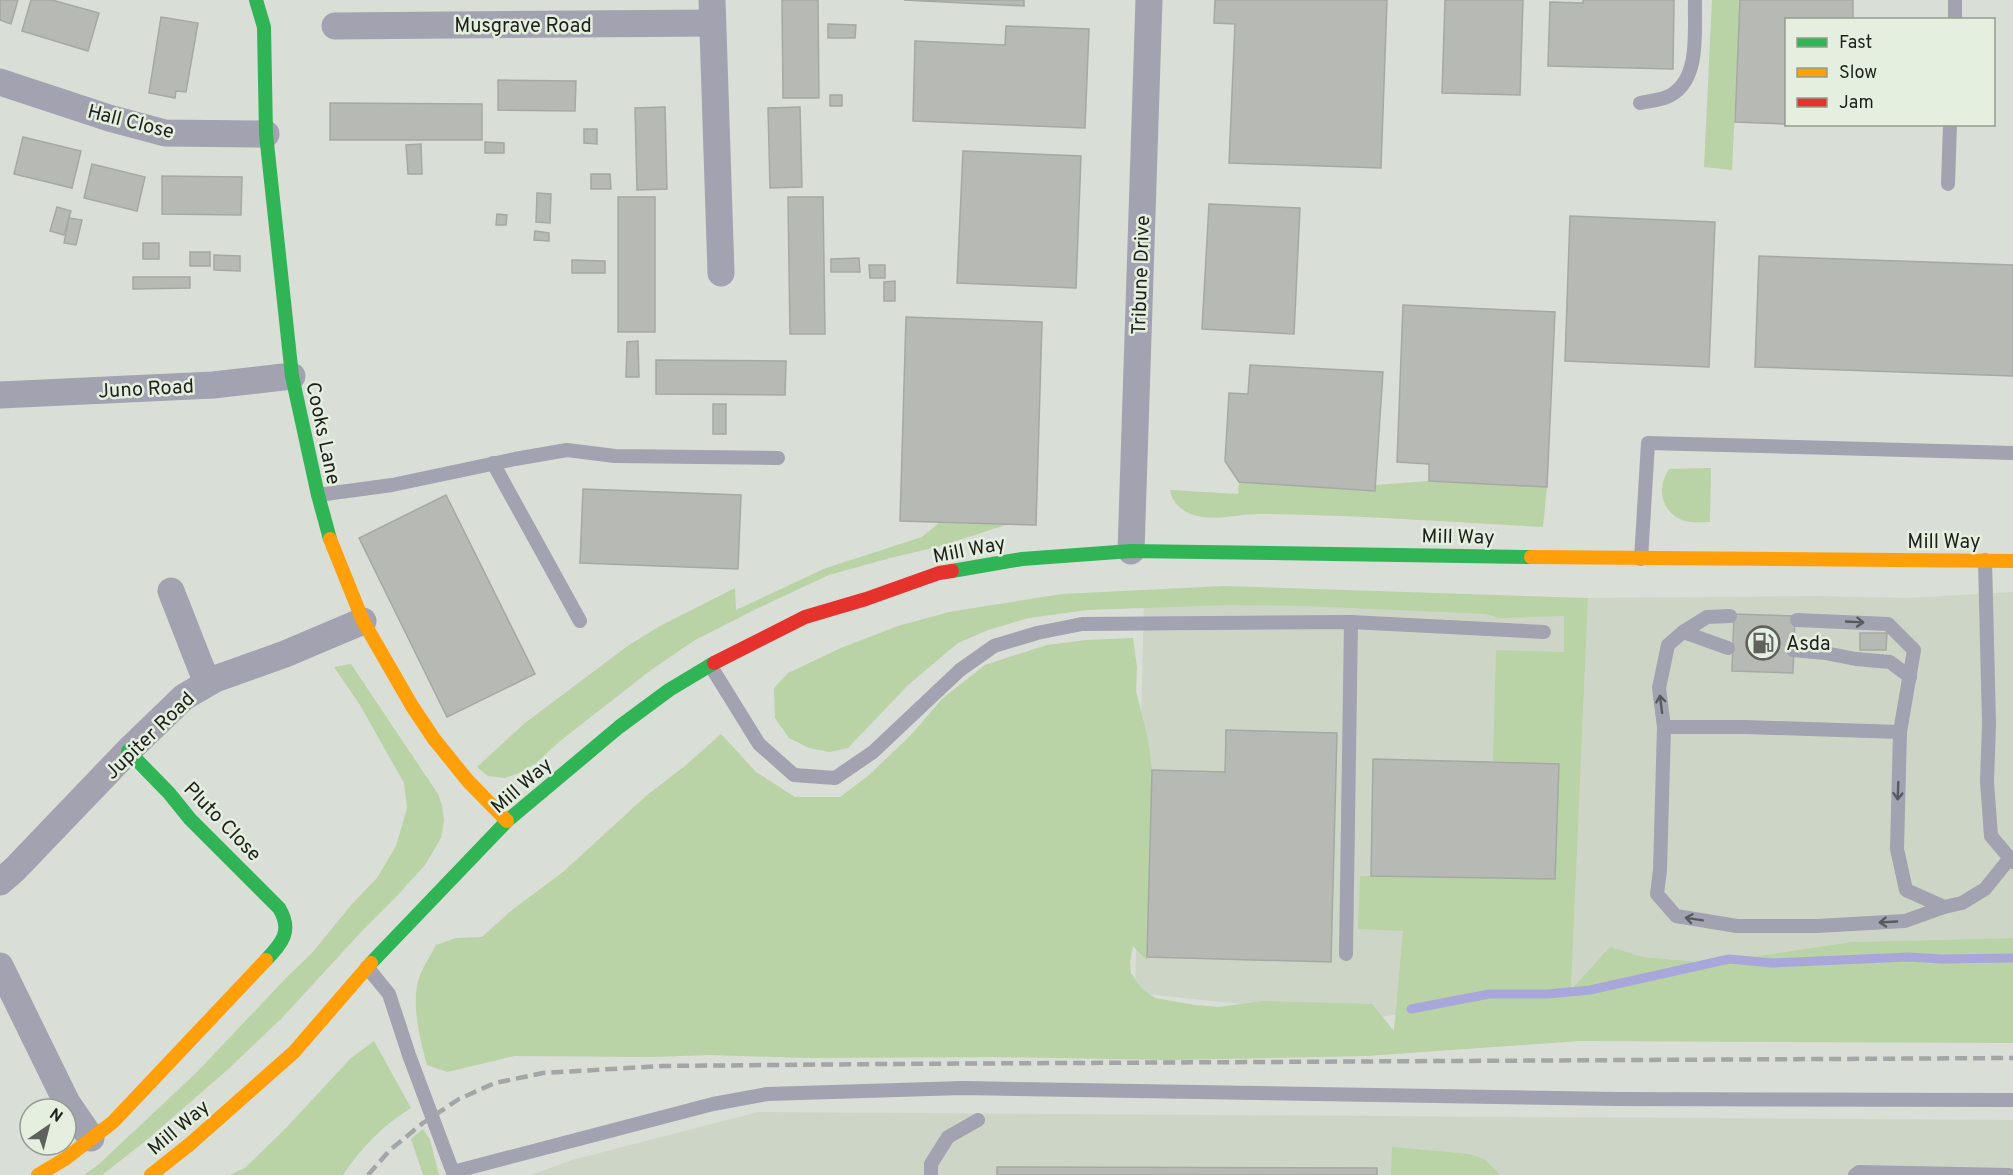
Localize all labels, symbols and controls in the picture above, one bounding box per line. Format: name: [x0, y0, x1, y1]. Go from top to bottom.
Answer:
street label: Musgrave Road: [454, 14, 592, 40]
legend: [1785, 18, 1995, 126]
text: Fast: [1839, 32, 1872, 55]
text: Slow: [1839, 62, 1877, 85]
text: Jam: [1839, 92, 1874, 115]
street label: Hall Close: [85, 100, 176, 146]
street label: Tribune Drive: [1127, 215, 1157, 335]
street label: Juno Road: [97, 375, 195, 405]
street label: Cooks Lane: [298, 380, 346, 487]
street label: Mill Way: [1421, 524, 1495, 552]
street label: Mill Way: [1907, 530, 1981, 556]
street label: Mill Way: [931, 531, 1008, 571]
one-way arrow: [1845, 617, 1865, 628]
fuel station icon: Asda: [1745, 625, 1781, 661]
place label: Asda: [1786, 632, 1830, 658]
street label: Jupiter Road: [100, 687, 201, 786]
one-way arrow: [1655, 695, 1666, 715]
street label: Mill Way: [486, 753, 559, 820]
street label: Pluto Close: [177, 777, 266, 868]
one-way arrow: [1893, 780, 1904, 800]
one-way arrow: [1684, 913, 1704, 924]
one-way arrow: [1879, 917, 1899, 928]
street label: Mill Way: [143, 1095, 216, 1162]
north arrow: [18, 1097, 78, 1157]
text: N: [45, 1105, 66, 1128]

